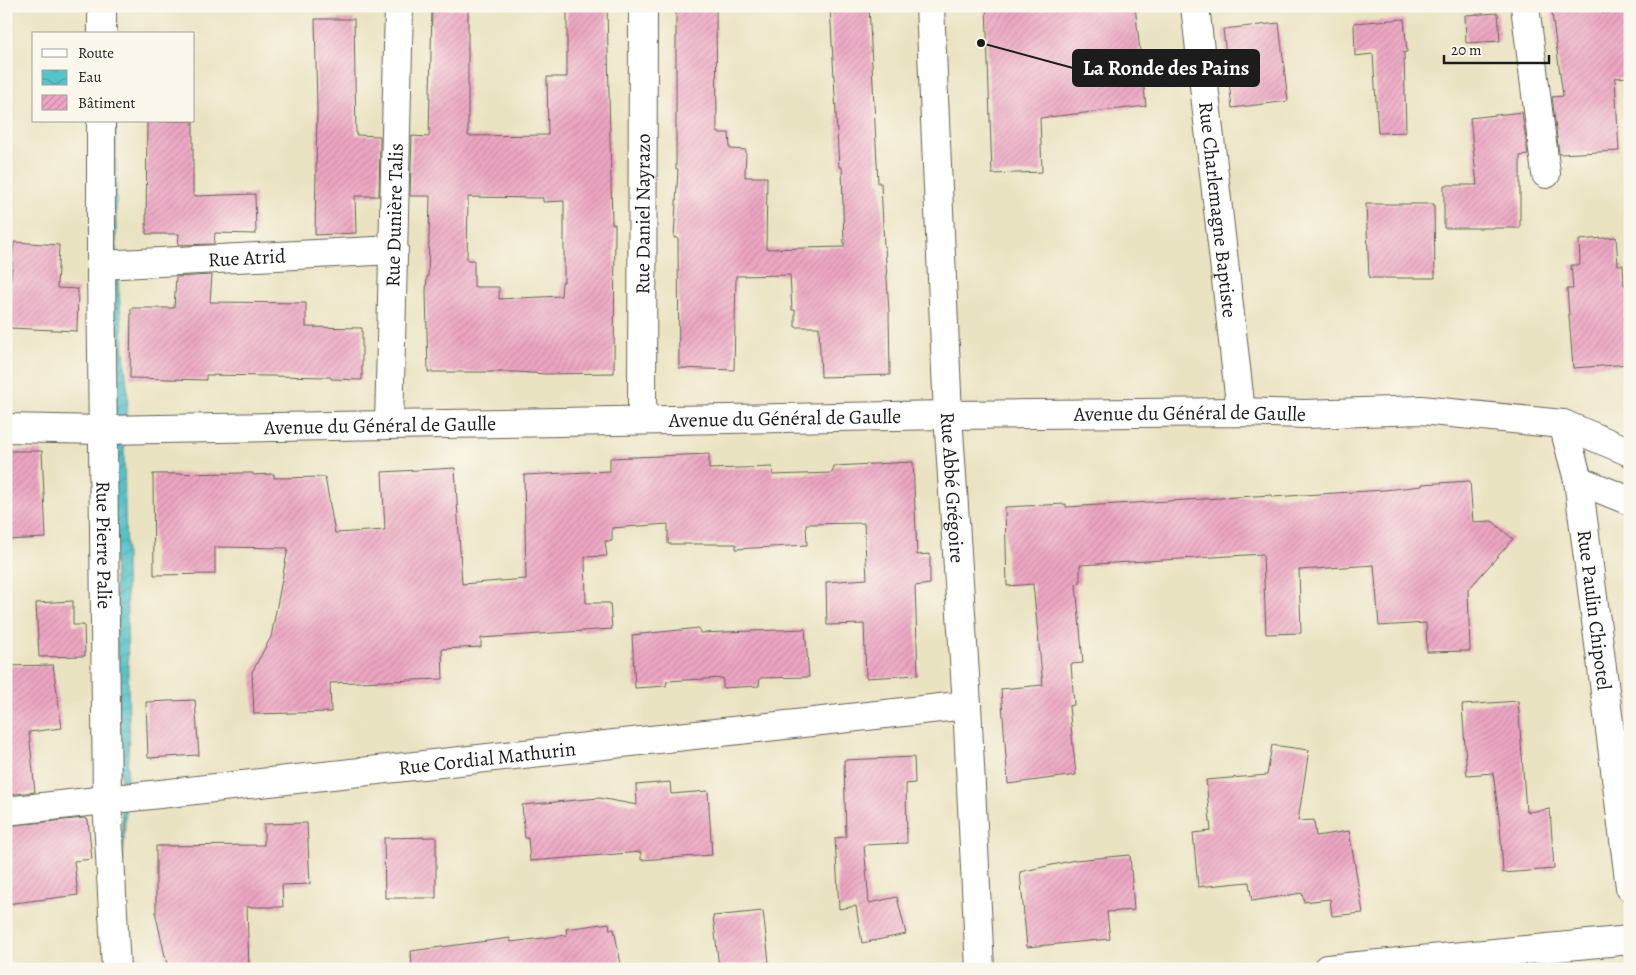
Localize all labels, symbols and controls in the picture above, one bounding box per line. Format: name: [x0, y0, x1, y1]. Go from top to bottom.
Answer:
legend: [32, 32, 195, 122]
scale bar: [1444, 32, 1548, 64]
text: 20 m: [1451, 40, 1482, 60]
text: Route: [78, 43, 114, 63]
callout: La Ronde des Pains: [1073, 50, 1259, 86]
text: La Ronde des Pains: [1083, 54, 1249, 82]
text: Eau: [78, 67, 103, 87]
text: Bâtiment: [78, 93, 136, 113]
street label: Rue Charlemagne Baptiste: [1192, 100, 1243, 319]
street label: Rue Daniel Nayrazo: [629, 133, 657, 295]
street label: Rue Dunière Talis: [379, 143, 410, 287]
street label: Rue Atrid: [207, 243, 287, 274]
street label: Avenue du Général de Gaulle: [1073, 399, 1306, 428]
street label: Avenue du Général de Gaulle: [667, 403, 901, 434]
street label: Avenue du Général de Gaulle: [263, 410, 496, 441]
street label: Rue Abbé Grégoire: [934, 411, 971, 564]
street label: Rue Pierre Palie: [89, 481, 118, 609]
street label: Rue Paulin Chipotel: [1570, 528, 1618, 692]
street label: Rue Cordial Mathurin: [397, 735, 577, 782]

